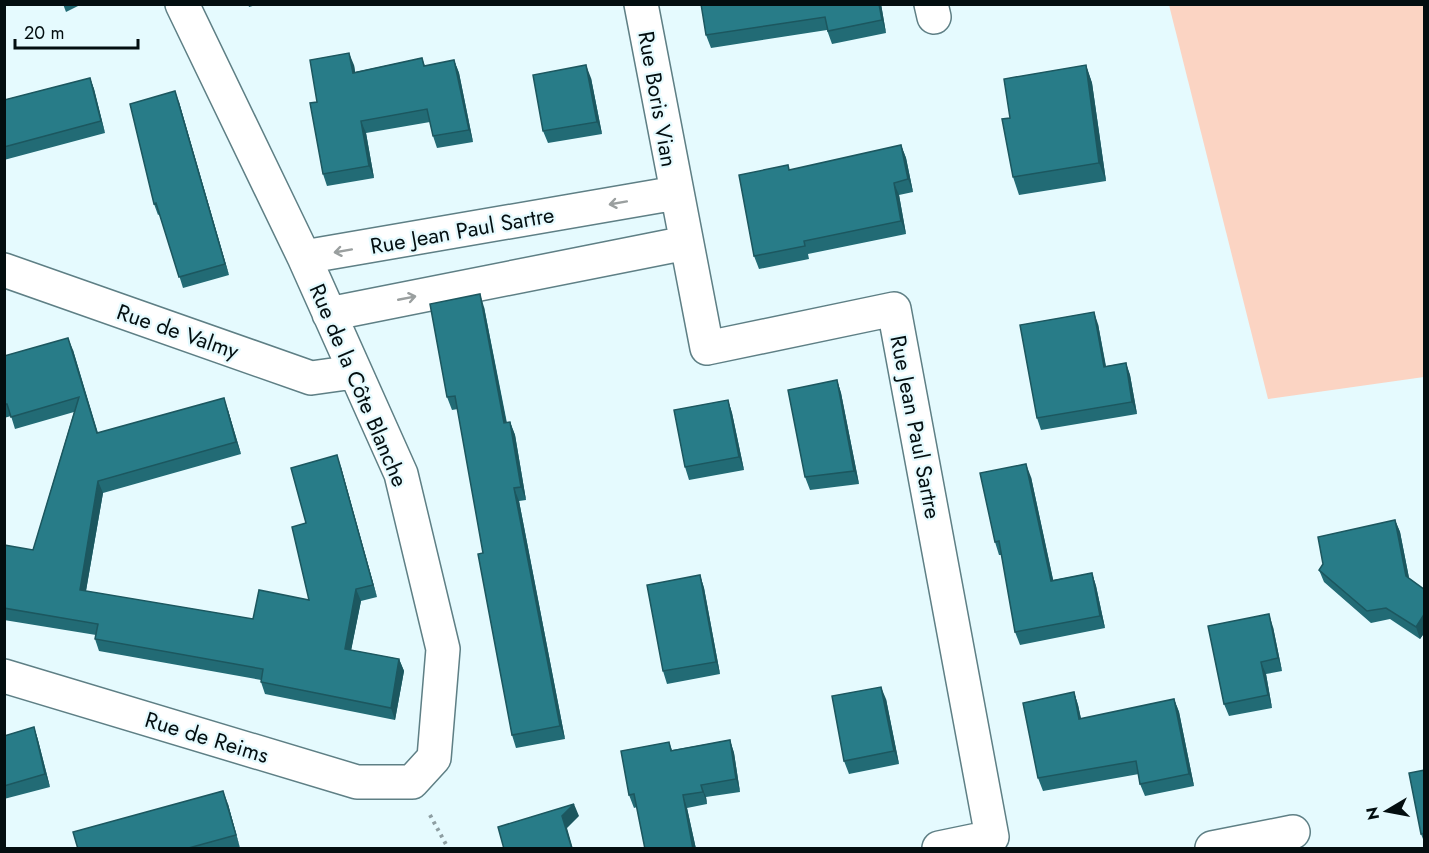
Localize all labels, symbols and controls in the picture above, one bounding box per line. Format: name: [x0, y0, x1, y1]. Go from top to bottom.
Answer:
scale bar: [15, 12, 138, 50]
text: 20 m: [24, 20, 64, 46]
street label: Rue Boris Vian: [630, 29, 686, 169]
street label: Rue Jean Paul Sartre: [367, 198, 557, 262]
one-way arrow: [609, 198, 628, 209]
one-way arrow: [334, 246, 354, 257]
street label: Rue de la Côte Blanche: [302, 279, 416, 491]
one-way arrow: [397, 292, 416, 303]
street label: Rue de Valmy: [113, 295, 244, 367]
street label: Rue Jean Paul Sartre: [883, 332, 949, 522]
street label: Rue de Reims: [141, 703, 273, 771]
north arrow: [1357, 781, 1417, 841]
text: N: [1360, 805, 1385, 822]

